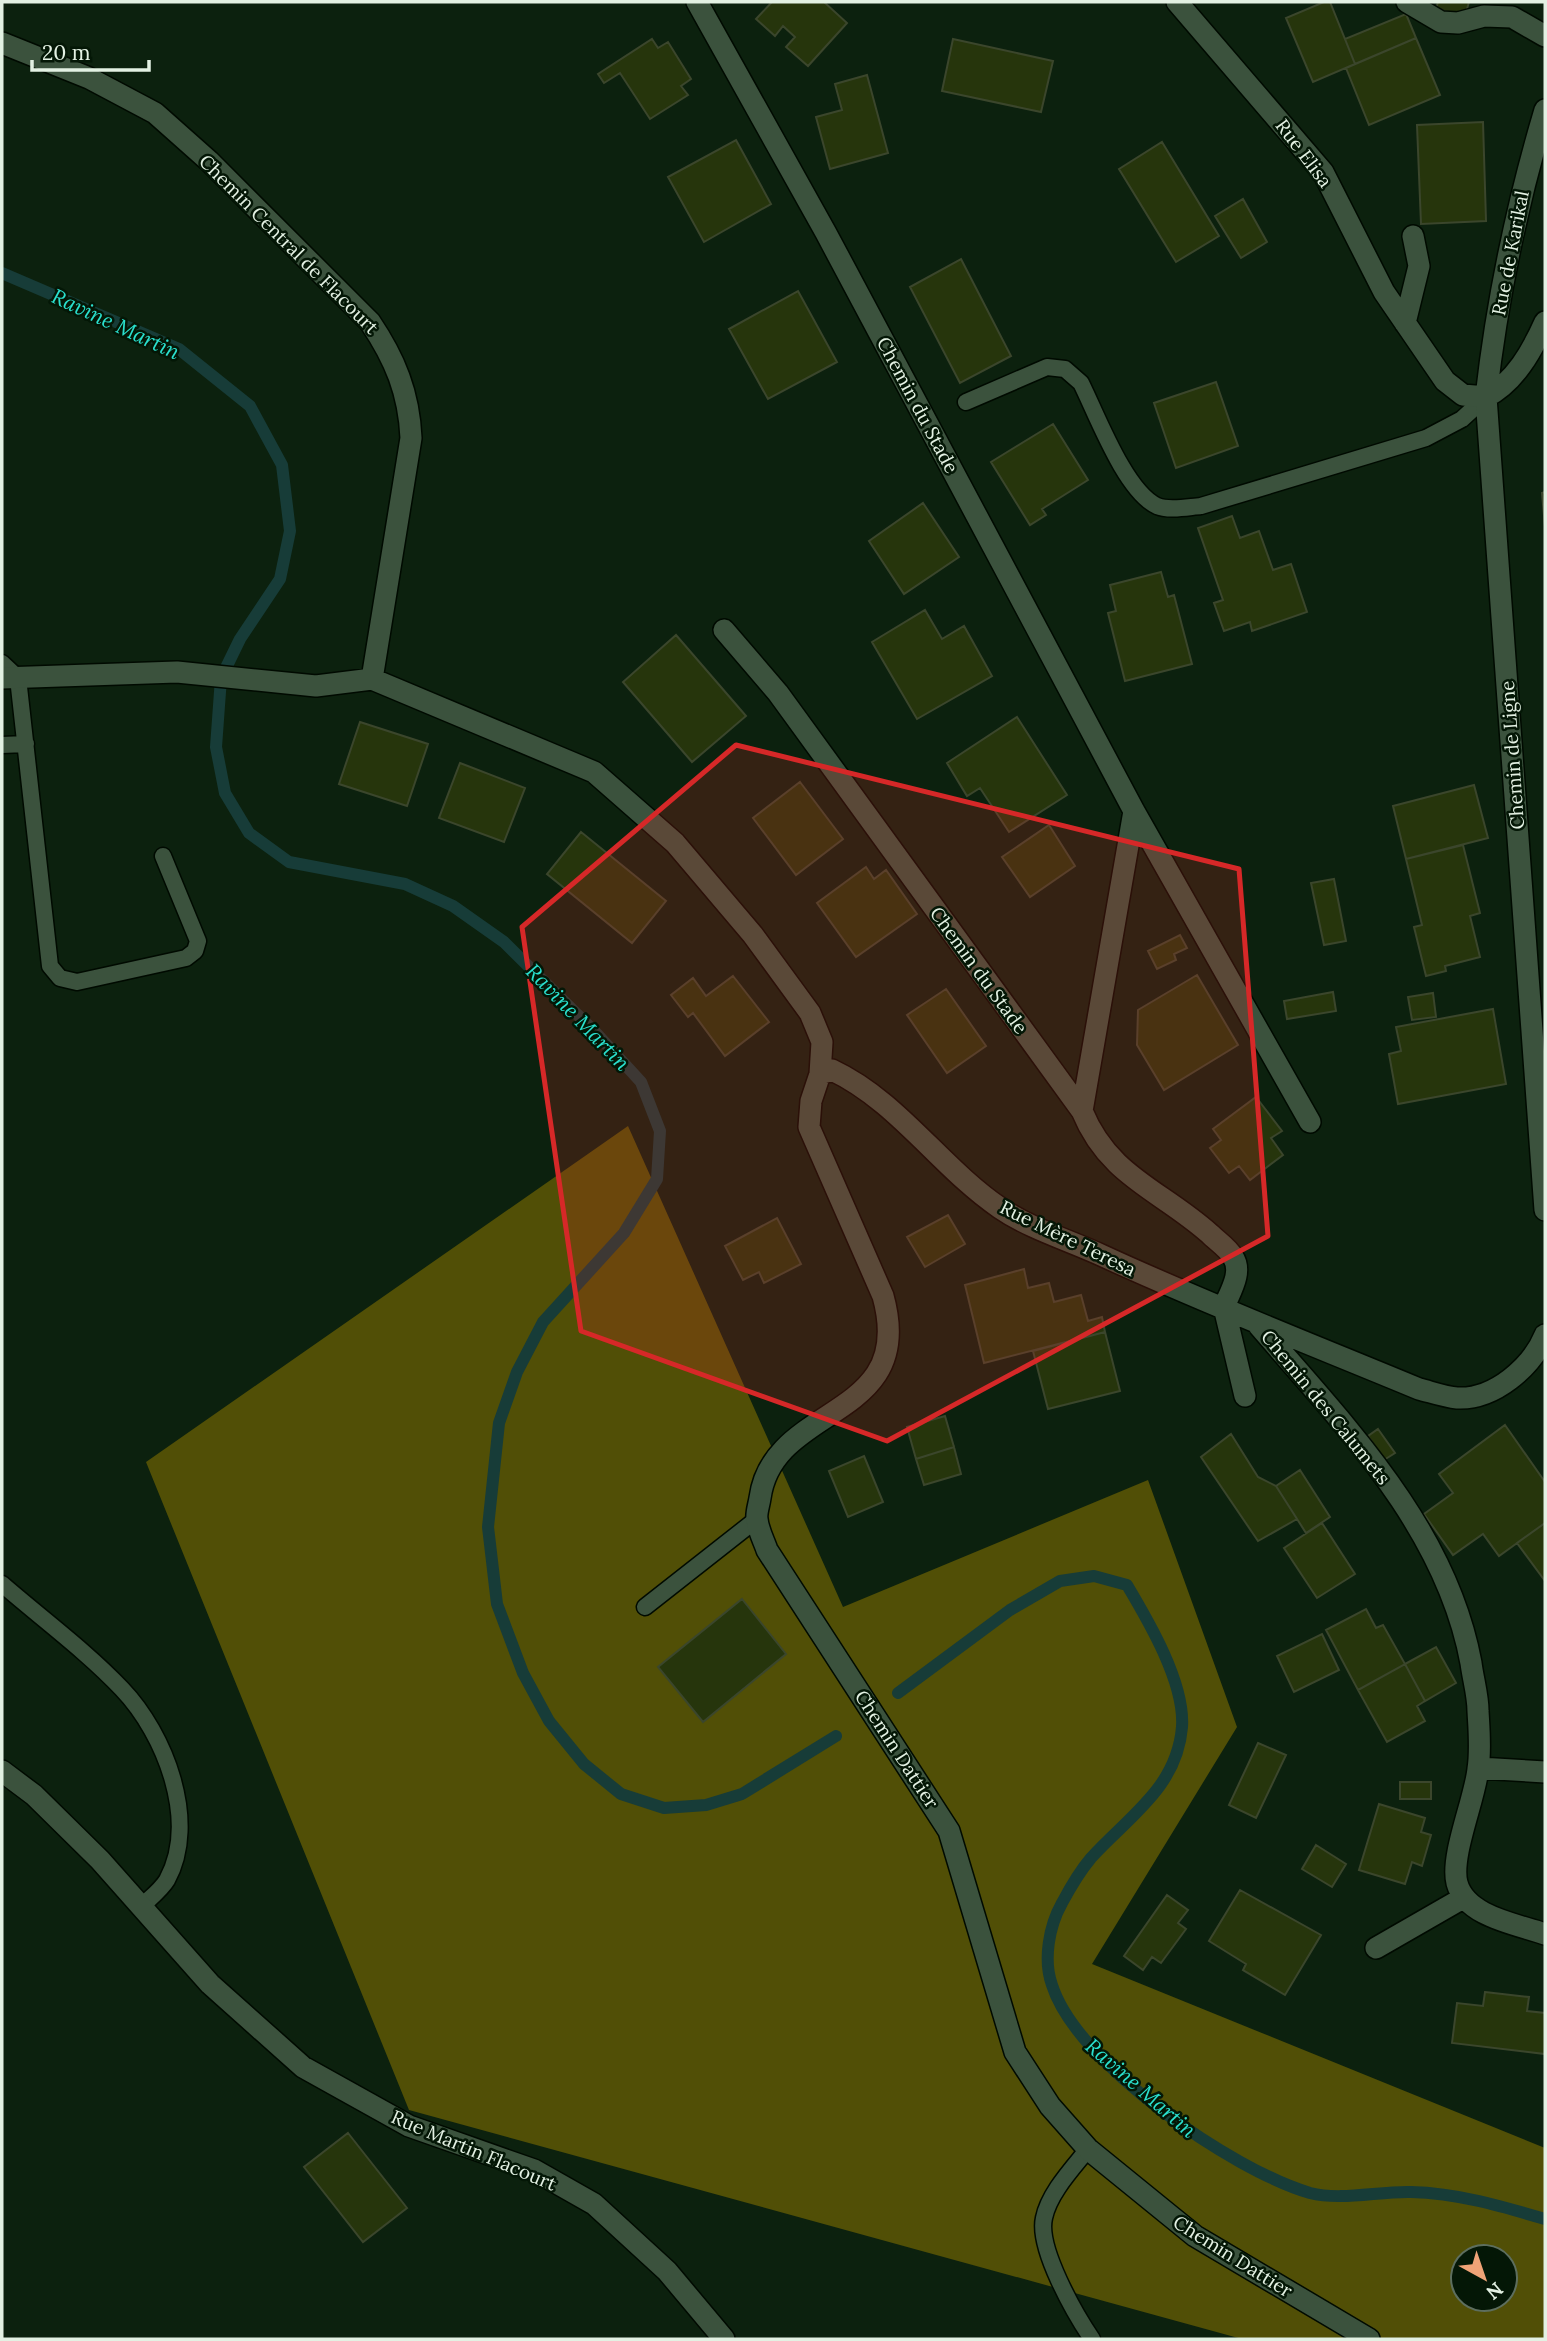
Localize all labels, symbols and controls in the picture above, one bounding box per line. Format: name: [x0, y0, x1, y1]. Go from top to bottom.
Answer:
scale bar: [32, 28, 149, 72]
text: 20 m: [42, 39, 91, 66]
street label: Rue Elisa: [1270, 114, 1338, 192]
street label: Chemin Central de Flacourt: [194, 149, 384, 339]
street label: Rue de Karikal: [1486, 188, 1534, 318]
water label: Ravine Martin: [48, 283, 185, 366]
street label: Chemin du Stade: [872, 333, 964, 477]
street label: Chemin de Ligne: [1495, 680, 1529, 830]
street label: Chemin du Stade: [925, 902, 1033, 1038]
water label: Ravine Martin: [520, 958, 636, 1076]
street label: Rue Mère Teresa: [996, 1195, 1140, 1281]
street label: Chemin des Calumets: [1256, 1325, 1396, 1489]
street label: Chemin Dattier: [850, 1685, 945, 1813]
water label: Ravine Martin: [1080, 2032, 1202, 2144]
street label: Rue Martin Flacourt: [388, 2104, 561, 2196]
street label: Chemin Dattier: [1169, 2210, 1298, 2303]
north arrow: [1449, 2243, 1519, 2313]
text: N: [1481, 2277, 1508, 2305]

